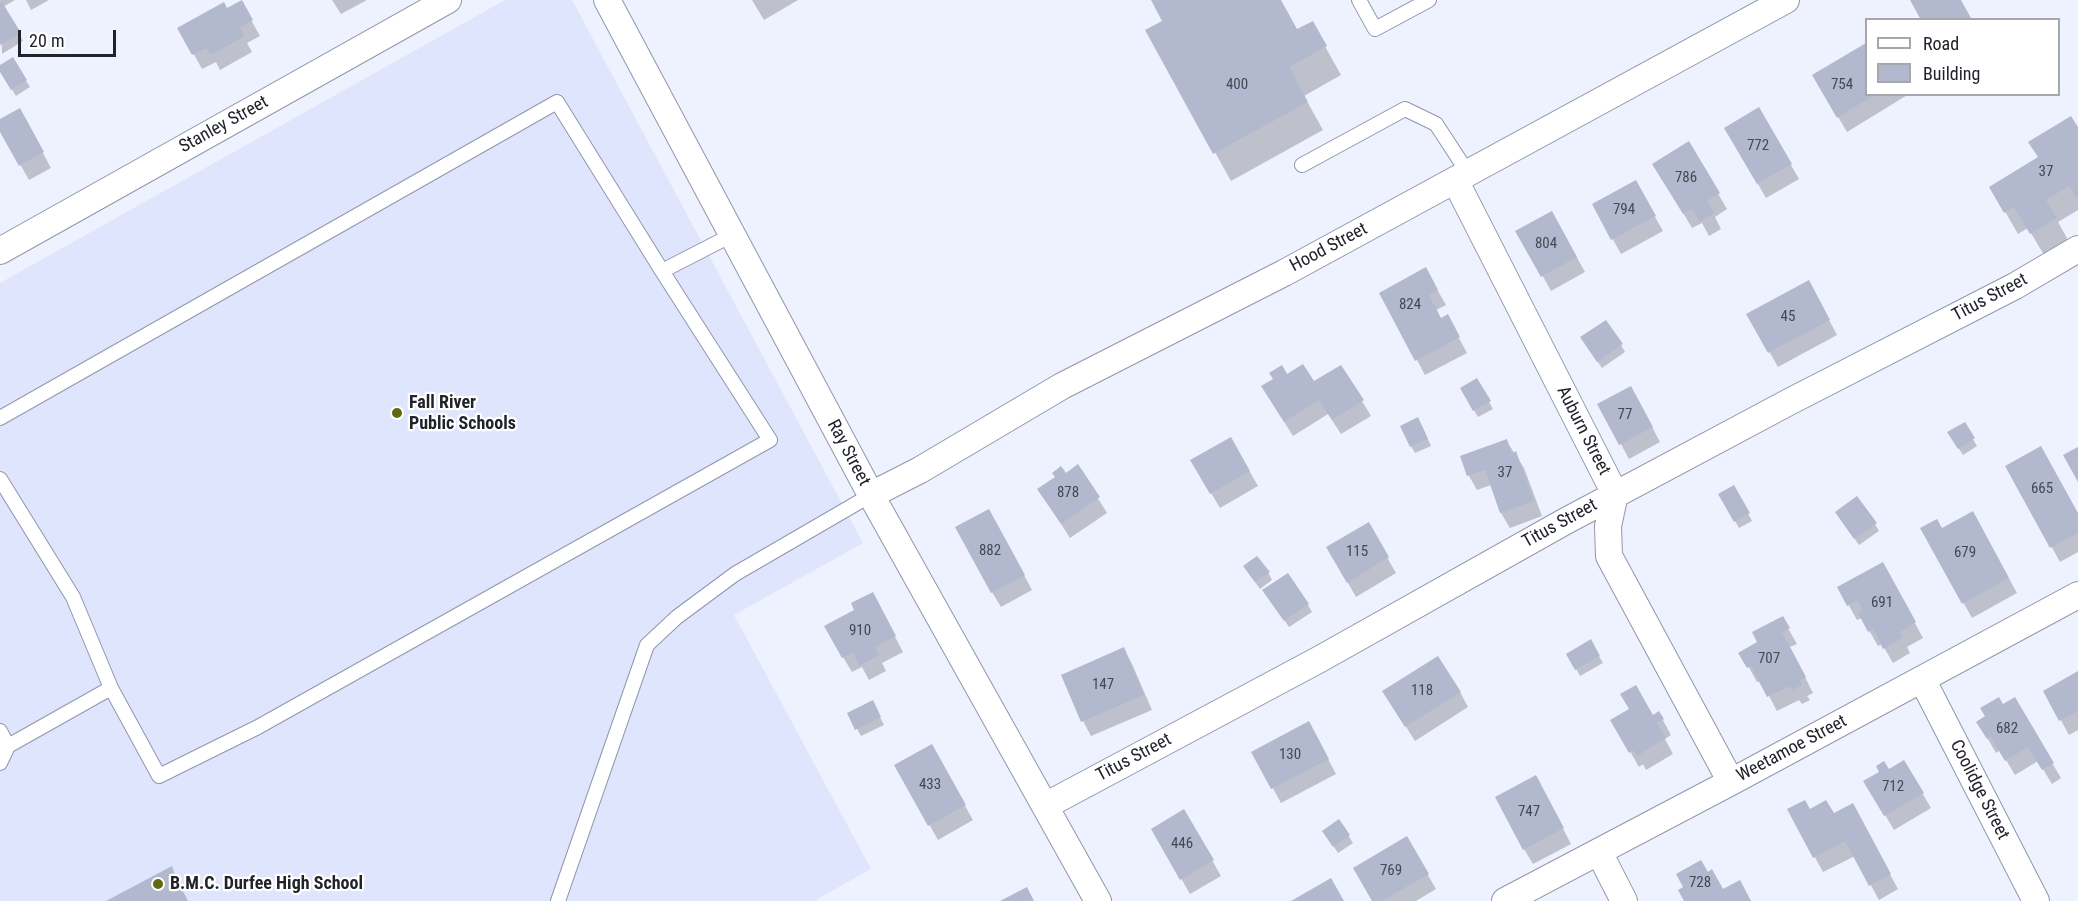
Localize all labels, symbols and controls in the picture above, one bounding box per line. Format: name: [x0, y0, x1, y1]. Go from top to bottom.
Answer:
scale bar: [21, 18, 118, 56]
legend: [1865, 18, 2060, 96]
text: 20 m: [29, 30, 64, 51]
text: Road: [1923, 33, 1959, 54]
text: Building: [1923, 63, 1980, 84]
house number: 400: [1226, 76, 1248, 94]
house number: 754: [1831, 76, 1853, 94]
street label: Stanley Street: [176, 92, 272, 158]
house number: 772: [1747, 137, 1769, 155]
house number: 37: [2039, 163, 2053, 181]
house number: 786: [1675, 169, 1697, 187]
house number: 794: [1613, 201, 1635, 219]
street label: Hood Street: [1287, 219, 1371, 277]
house number: 804: [1535, 235, 1557, 253]
street label: Titus Street: [1949, 269, 2031, 327]
house number: 824: [1399, 296, 1421, 314]
house number: 45: [1781, 308, 1795, 326]
street label: Auburn Street: [1551, 383, 1615, 479]
place label: Fall River Public Schools: [409, 392, 516, 434]
marker: Fall River Public Schools: [390, 406, 404, 420]
house number: 77: [1618, 406, 1632, 424]
street label: Ray Street: [822, 416, 874, 490]
house number: 37: [1498, 464, 1512, 482]
house number: 665: [2031, 480, 2053, 498]
house number: 878: [1057, 484, 1079, 502]
street label: Titus Street: [1519, 495, 1601, 553]
house number: 882: [979, 542, 1001, 560]
house number: 115: [1346, 543, 1368, 561]
house number: 679: [1954, 544, 1976, 562]
house number: 691: [1871, 594, 1893, 612]
house number: 910: [849, 622, 871, 640]
house number: 707: [1758, 650, 1780, 668]
house number: 147: [1092, 676, 1114, 694]
house number: 118: [1411, 682, 1433, 700]
street label: Weetamoe Street: [1733, 711, 1851, 787]
house number: 682: [1996, 720, 2018, 738]
street label: Titus Street: [1093, 729, 1175, 787]
street label: Coolidge Street: [1945, 736, 2013, 844]
house number: 130: [1279, 746, 1301, 764]
house number: 433: [919, 776, 941, 794]
house number: 712: [1882, 778, 1904, 796]
house number: 747: [1518, 803, 1540, 821]
house number: 446: [1171, 835, 1193, 853]
house number: 769: [1380, 862, 1402, 880]
place label: B.M.C. Durfee High School: [170, 873, 363, 895]
house number: 728: [1689, 874, 1711, 892]
marker: B.M.C. Durfee High School: [151, 877, 165, 891]

